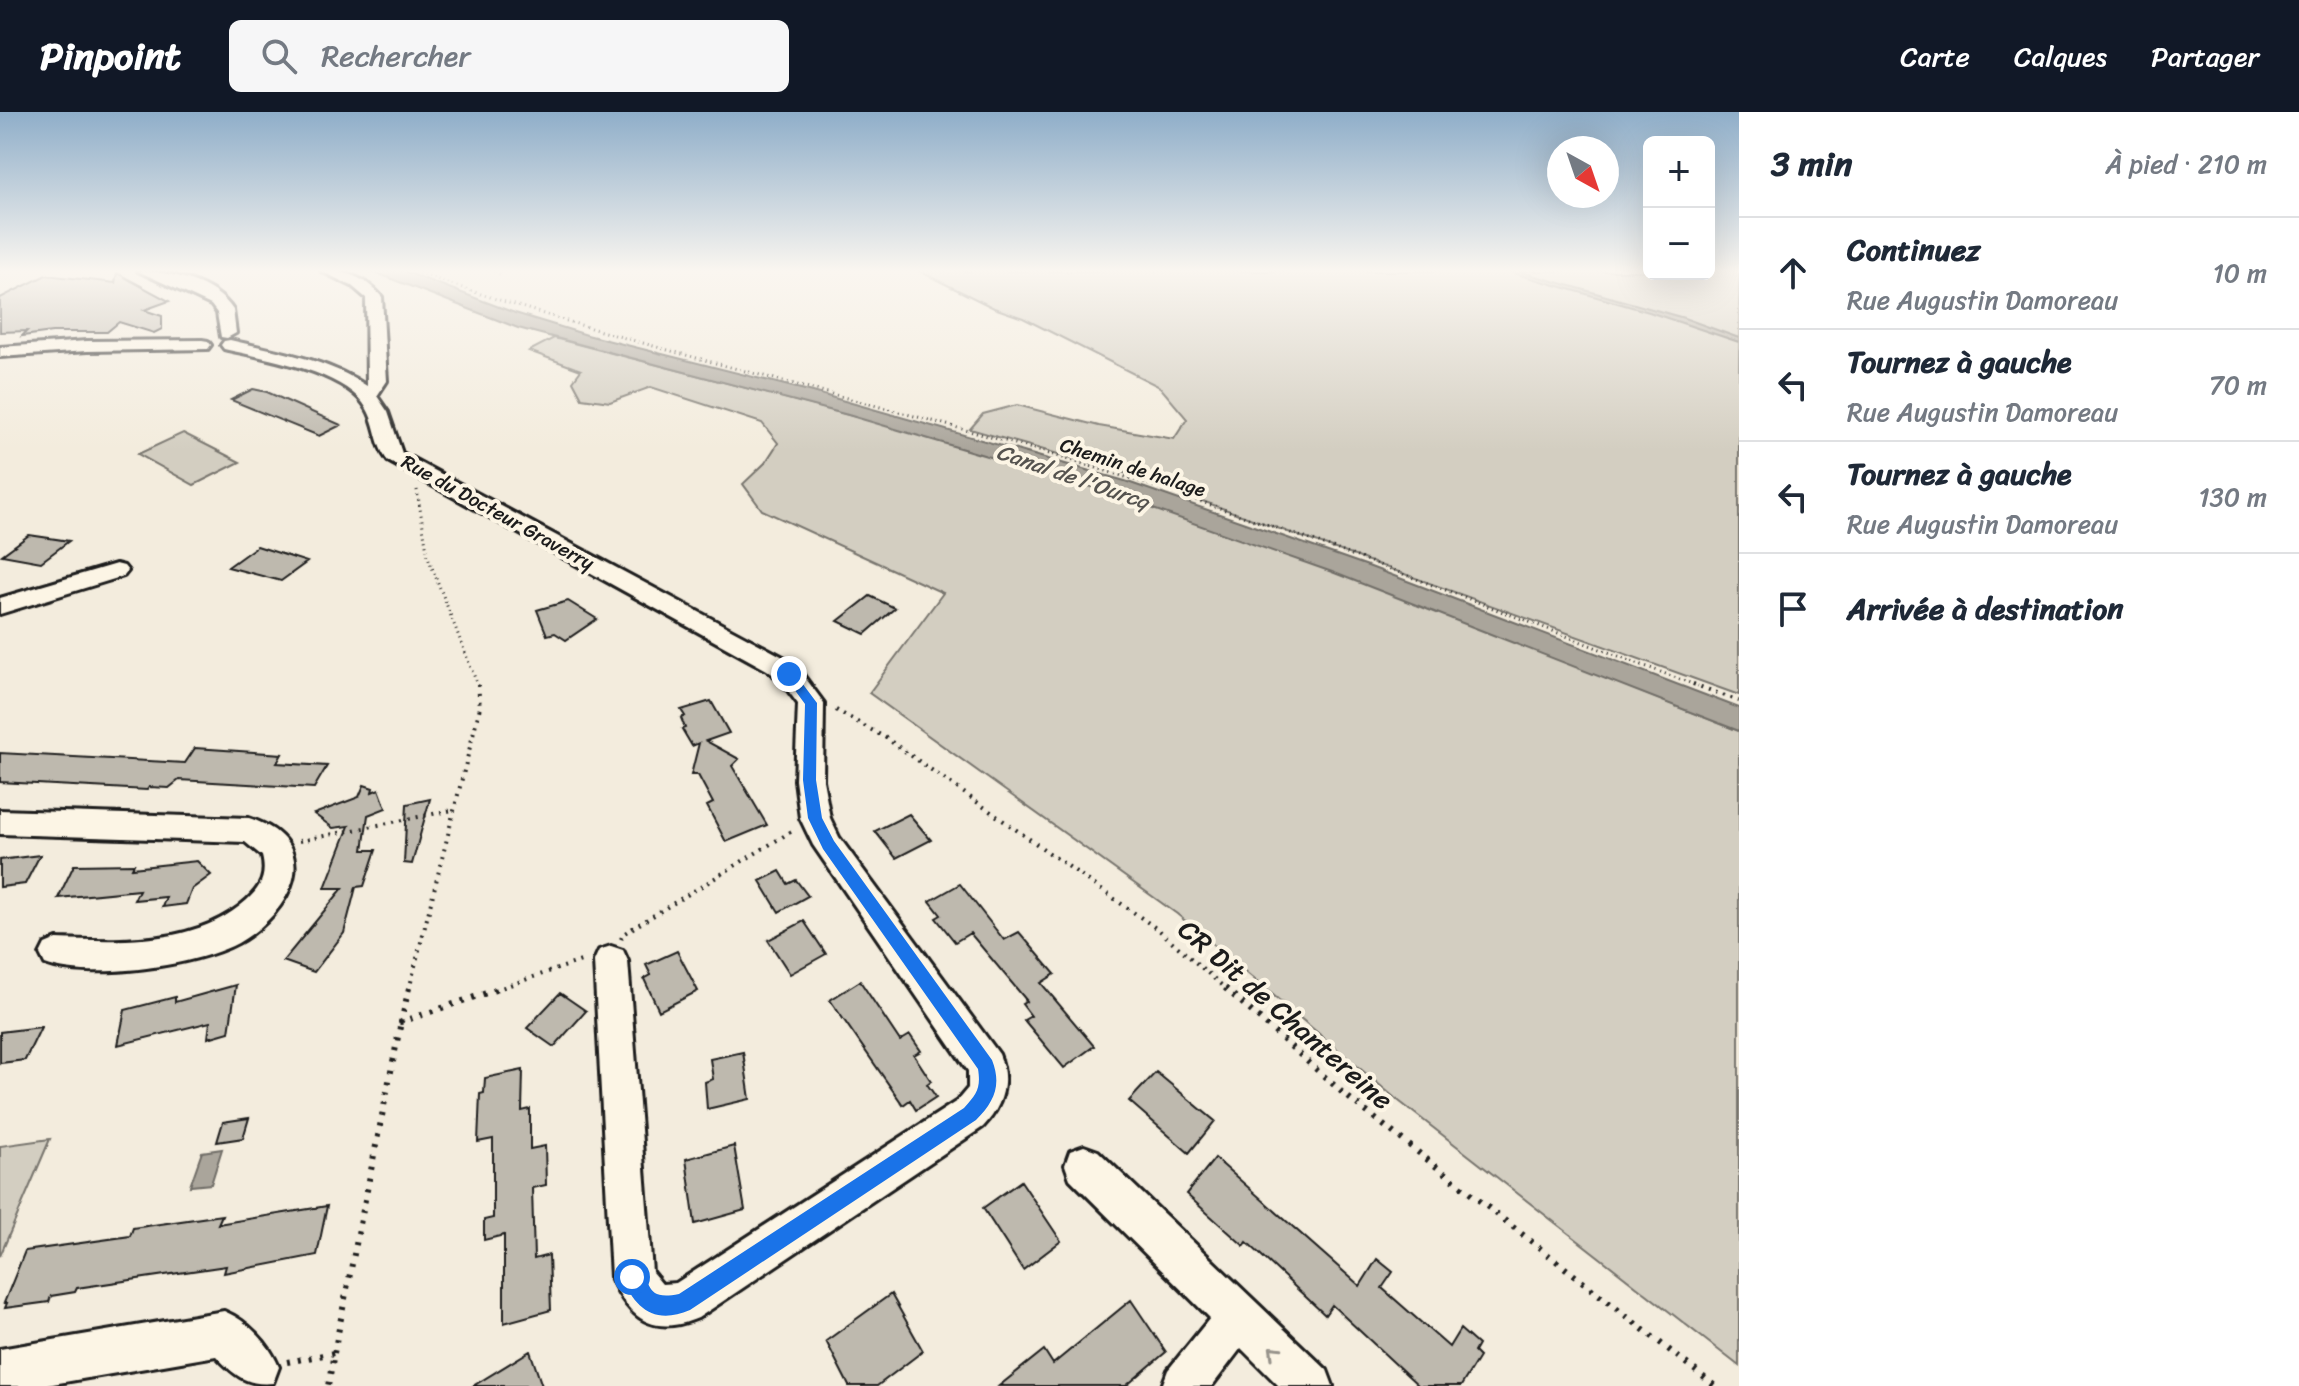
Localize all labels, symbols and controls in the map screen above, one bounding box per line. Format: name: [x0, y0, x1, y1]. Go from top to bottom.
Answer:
search box: [229, 20, 789, 92]
text: Pinpoint: [40, 23, 181, 90]
text: Rechercher: [321, 29, 471, 83]
text: Carte: [1900, 32, 1970, 81]
text: Calques: [2014, 32, 2107, 81]
text: Partager: [2151, 32, 2259, 81]
icon: search: [257, 34, 301, 78]
text: 3 min: [1771, 134, 1852, 194]
north arrow: [1547, 136, 1619, 208]
map controls: [1643, 136, 1715, 280]
button: +: [1643, 136, 1715, 208]
text: À pied · 210 m: [2105, 141, 2267, 187]
button: −: [1643, 208, 1715, 280]
text: Continuez: [1847, 223, 1981, 277]
text: 10 m: [2213, 250, 2267, 296]
icon: ahead: [1771, 251, 1815, 295]
text: Rue Augustin Damoreau: [1847, 277, 2118, 323]
text: Tournez à gauche: [1847, 335, 2072, 389]
text: 70 m: [2209, 362, 2267, 408]
icon: left: [1771, 363, 1815, 407]
text: Rue Augustin Damoreau: [1847, 389, 2118, 435]
street label: Chemin de halage: [1055, 427, 1211, 508]
water label: Canal de l'Ourcq: [991, 432, 1156, 522]
street label: Rue du Docteur Graverry: [395, 445, 601, 581]
text: Tournez à gauche: [1847, 447, 2072, 501]
text: 130 m: [2198, 474, 2267, 520]
icon: left: [1771, 475, 1815, 519]
text: Rue Augustin Damoreau: [1847, 501, 2118, 547]
text: Arrivée à destination: [1847, 582, 2124, 636]
icon: arrive: [1771, 587, 1815, 631]
route end: [771, 656, 807, 692]
street label: CR Dit de Chantereine: [1167, 906, 1405, 1122]
route start: [614, 1259, 650, 1295]
one-way arrow: [1269, 1346, 1283, 1361]

